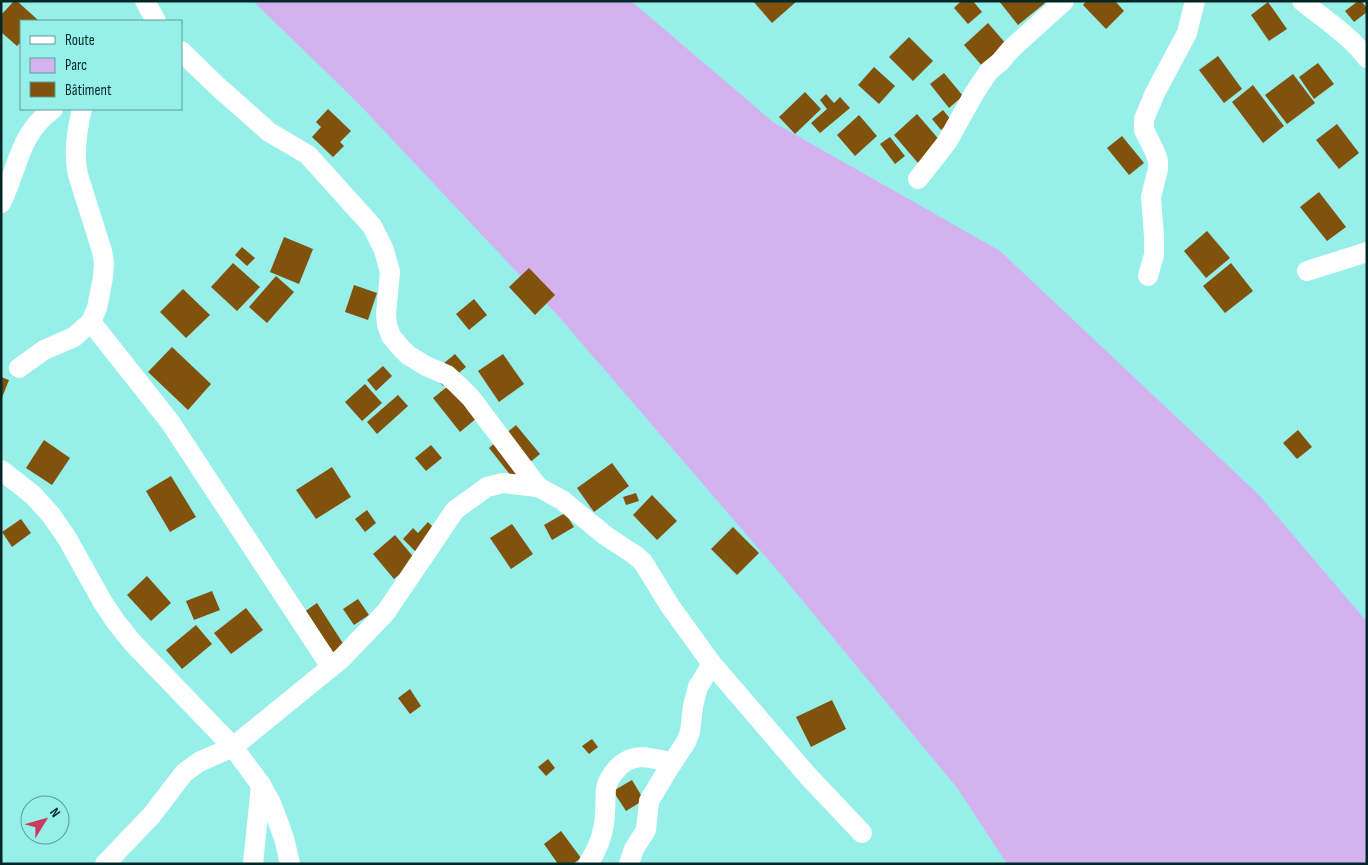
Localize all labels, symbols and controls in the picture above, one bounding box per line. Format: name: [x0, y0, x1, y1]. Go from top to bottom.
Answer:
legend: [20, 20, 182, 110]
text: Route: [65, 31, 95, 50]
text: Parc: [65, 56, 87, 75]
text: Bâtiment: [65, 81, 112, 100]
north arrow: [20, 795, 70, 845]
text: N: [46, 804, 64, 821]

